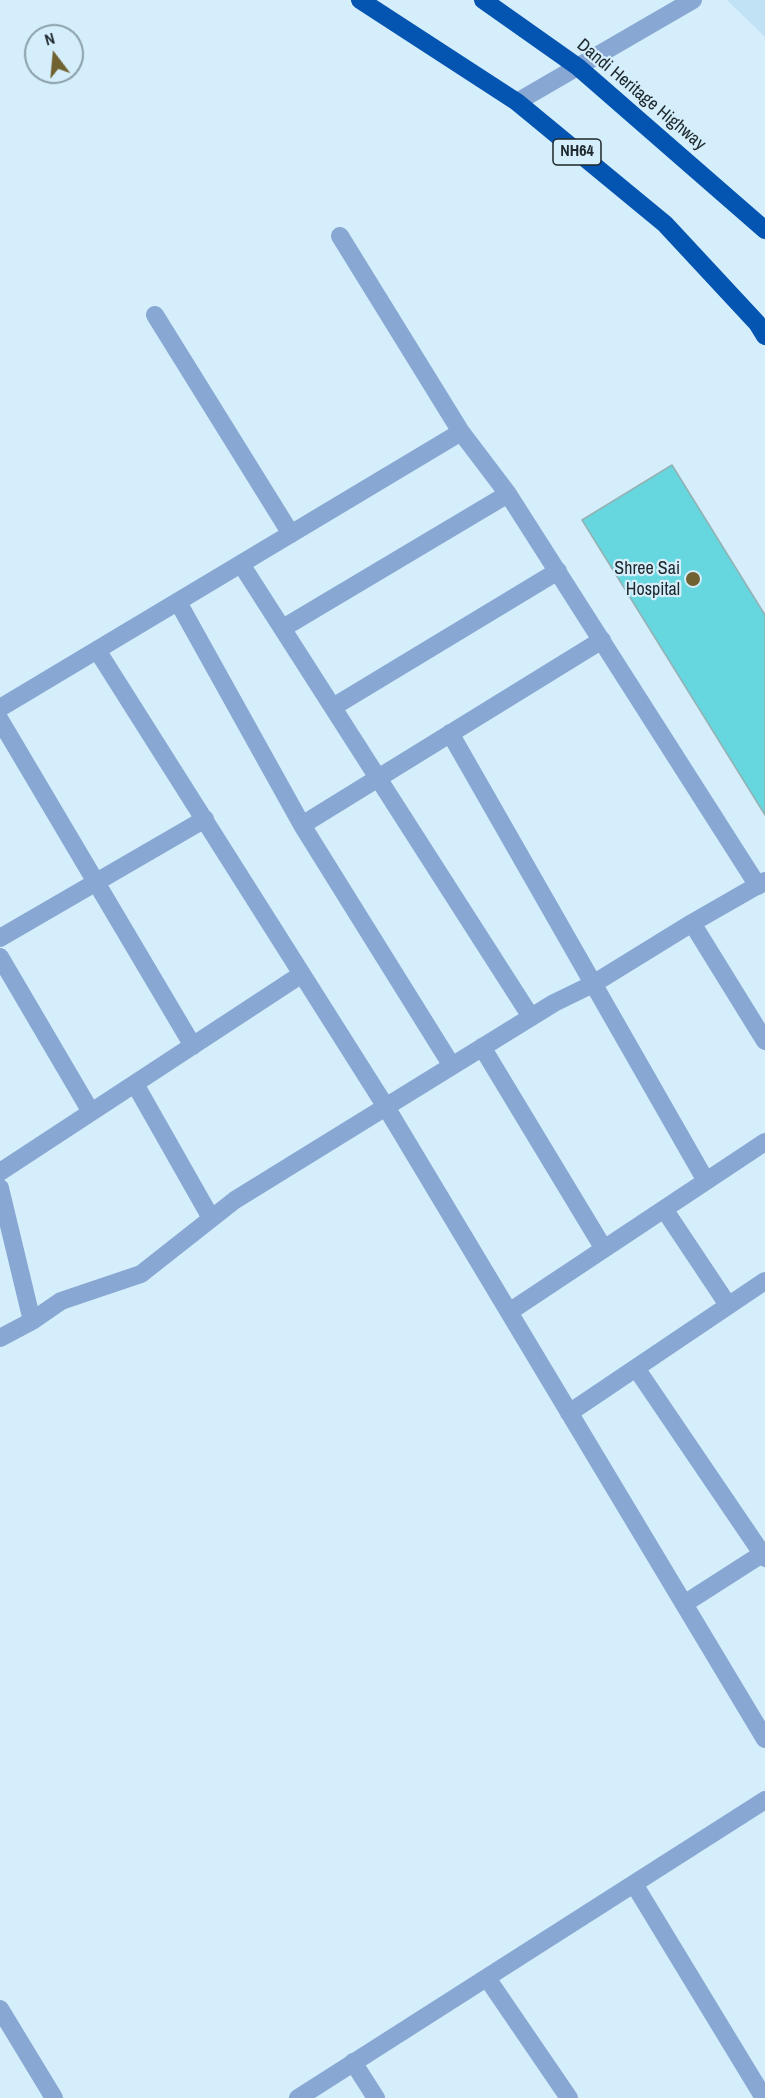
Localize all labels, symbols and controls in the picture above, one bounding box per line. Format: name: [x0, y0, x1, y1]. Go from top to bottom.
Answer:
north arrow: [24, 24, 84, 84]
text: N: [42, 27, 57, 51]
street label: Dandi Heritage Highway: [572, 35, 710, 155]
road number: NH64: [553, 139, 601, 165]
place label: Shree Sai Hospital: [614, 558, 680, 600]
marker: Shree Sai Hospital: [684, 570, 702, 588]

